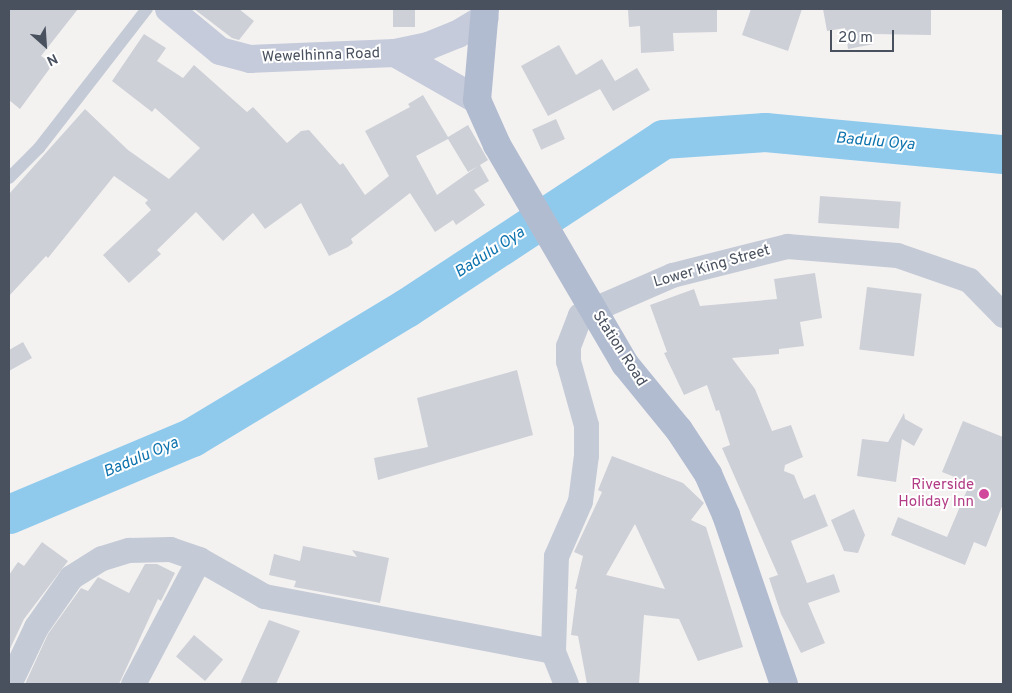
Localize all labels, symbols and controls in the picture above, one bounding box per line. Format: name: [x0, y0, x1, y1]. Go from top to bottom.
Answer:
north arrow: [20, 20, 70, 70]
scale bar: [832, 20, 896, 52]
text: 20 m: [838, 29, 873, 48]
street label: Wewelhinna Road: [262, 45, 380, 67]
text: N: [44, 49, 60, 69]
water label: Badulu Oya: [835, 129, 915, 155]
water label: Badulu Oya: [452, 223, 528, 283]
street label: Lower King Street: [652, 242, 772, 292]
street label: Station Road: [588, 308, 650, 390]
water label: Badulu Oya: [101, 434, 181, 482]
place label: Riverside Holiday Inn: [898, 476, 974, 511]
marker: Riverside Holiday Inn: [978, 488, 990, 500]

